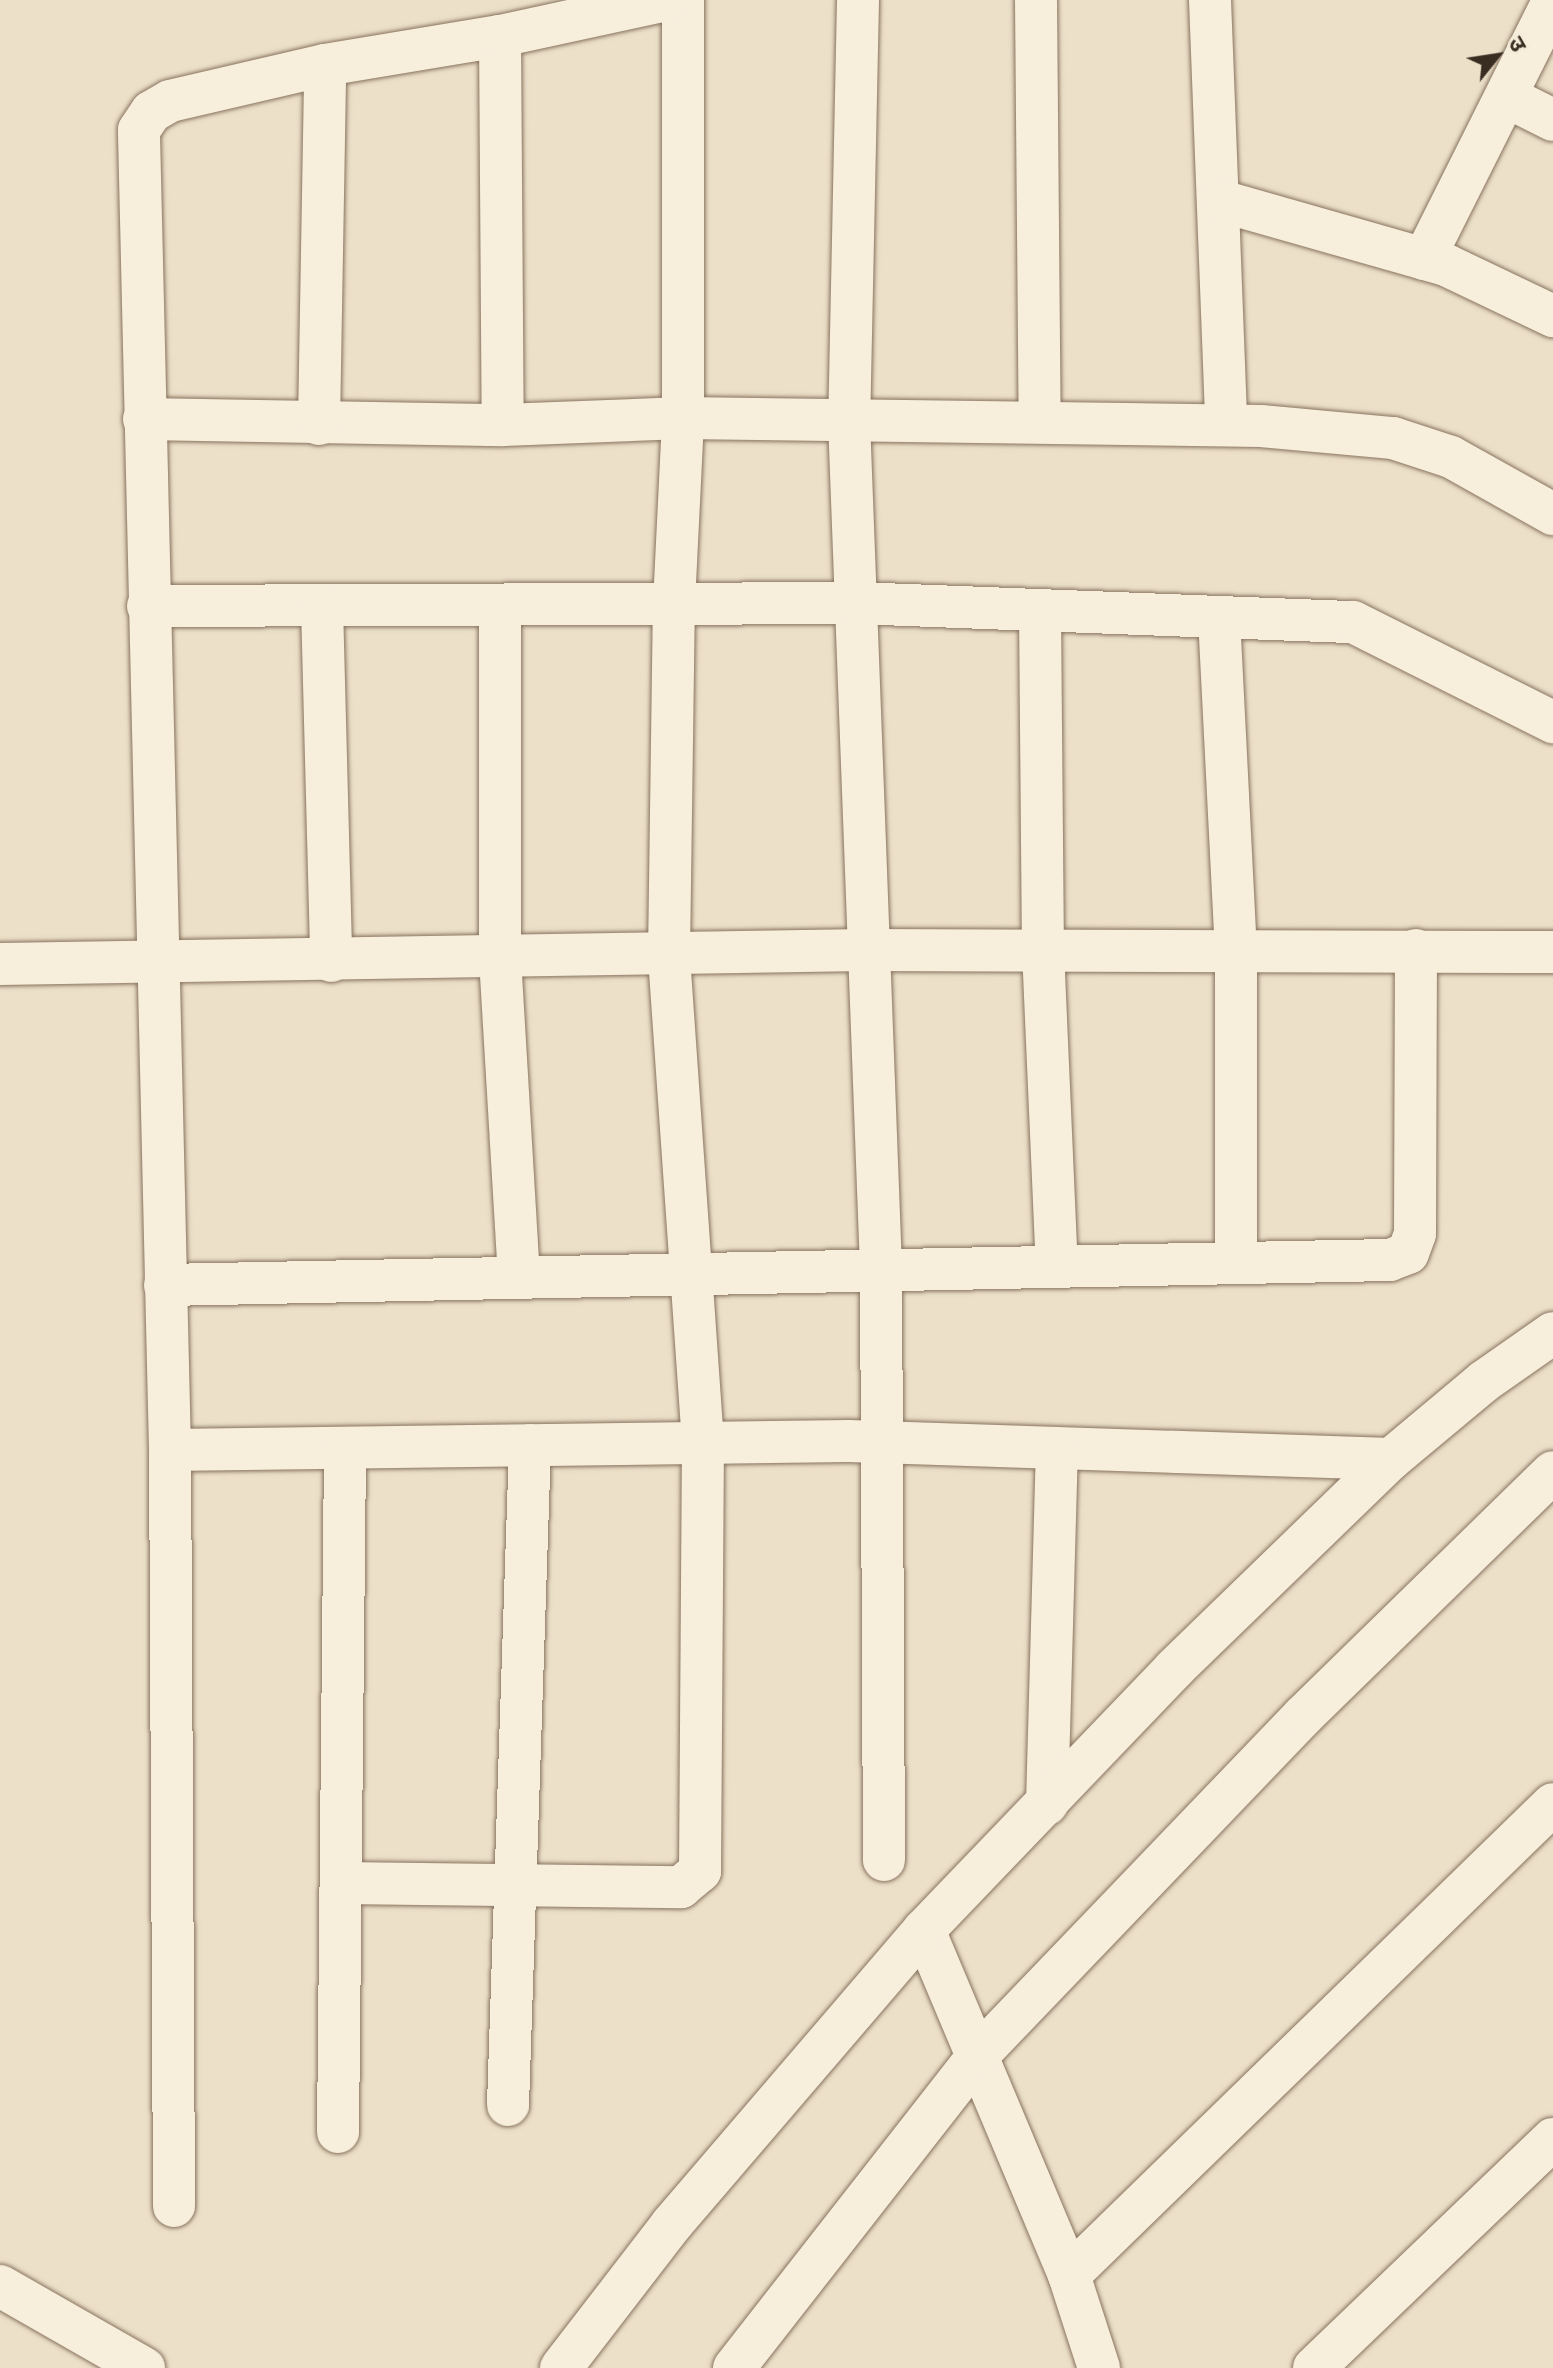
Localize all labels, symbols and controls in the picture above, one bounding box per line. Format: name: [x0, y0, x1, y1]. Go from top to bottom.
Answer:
north arrow: [1457, 16, 1537, 96]
text: उ: [1502, 31, 1534, 57]

